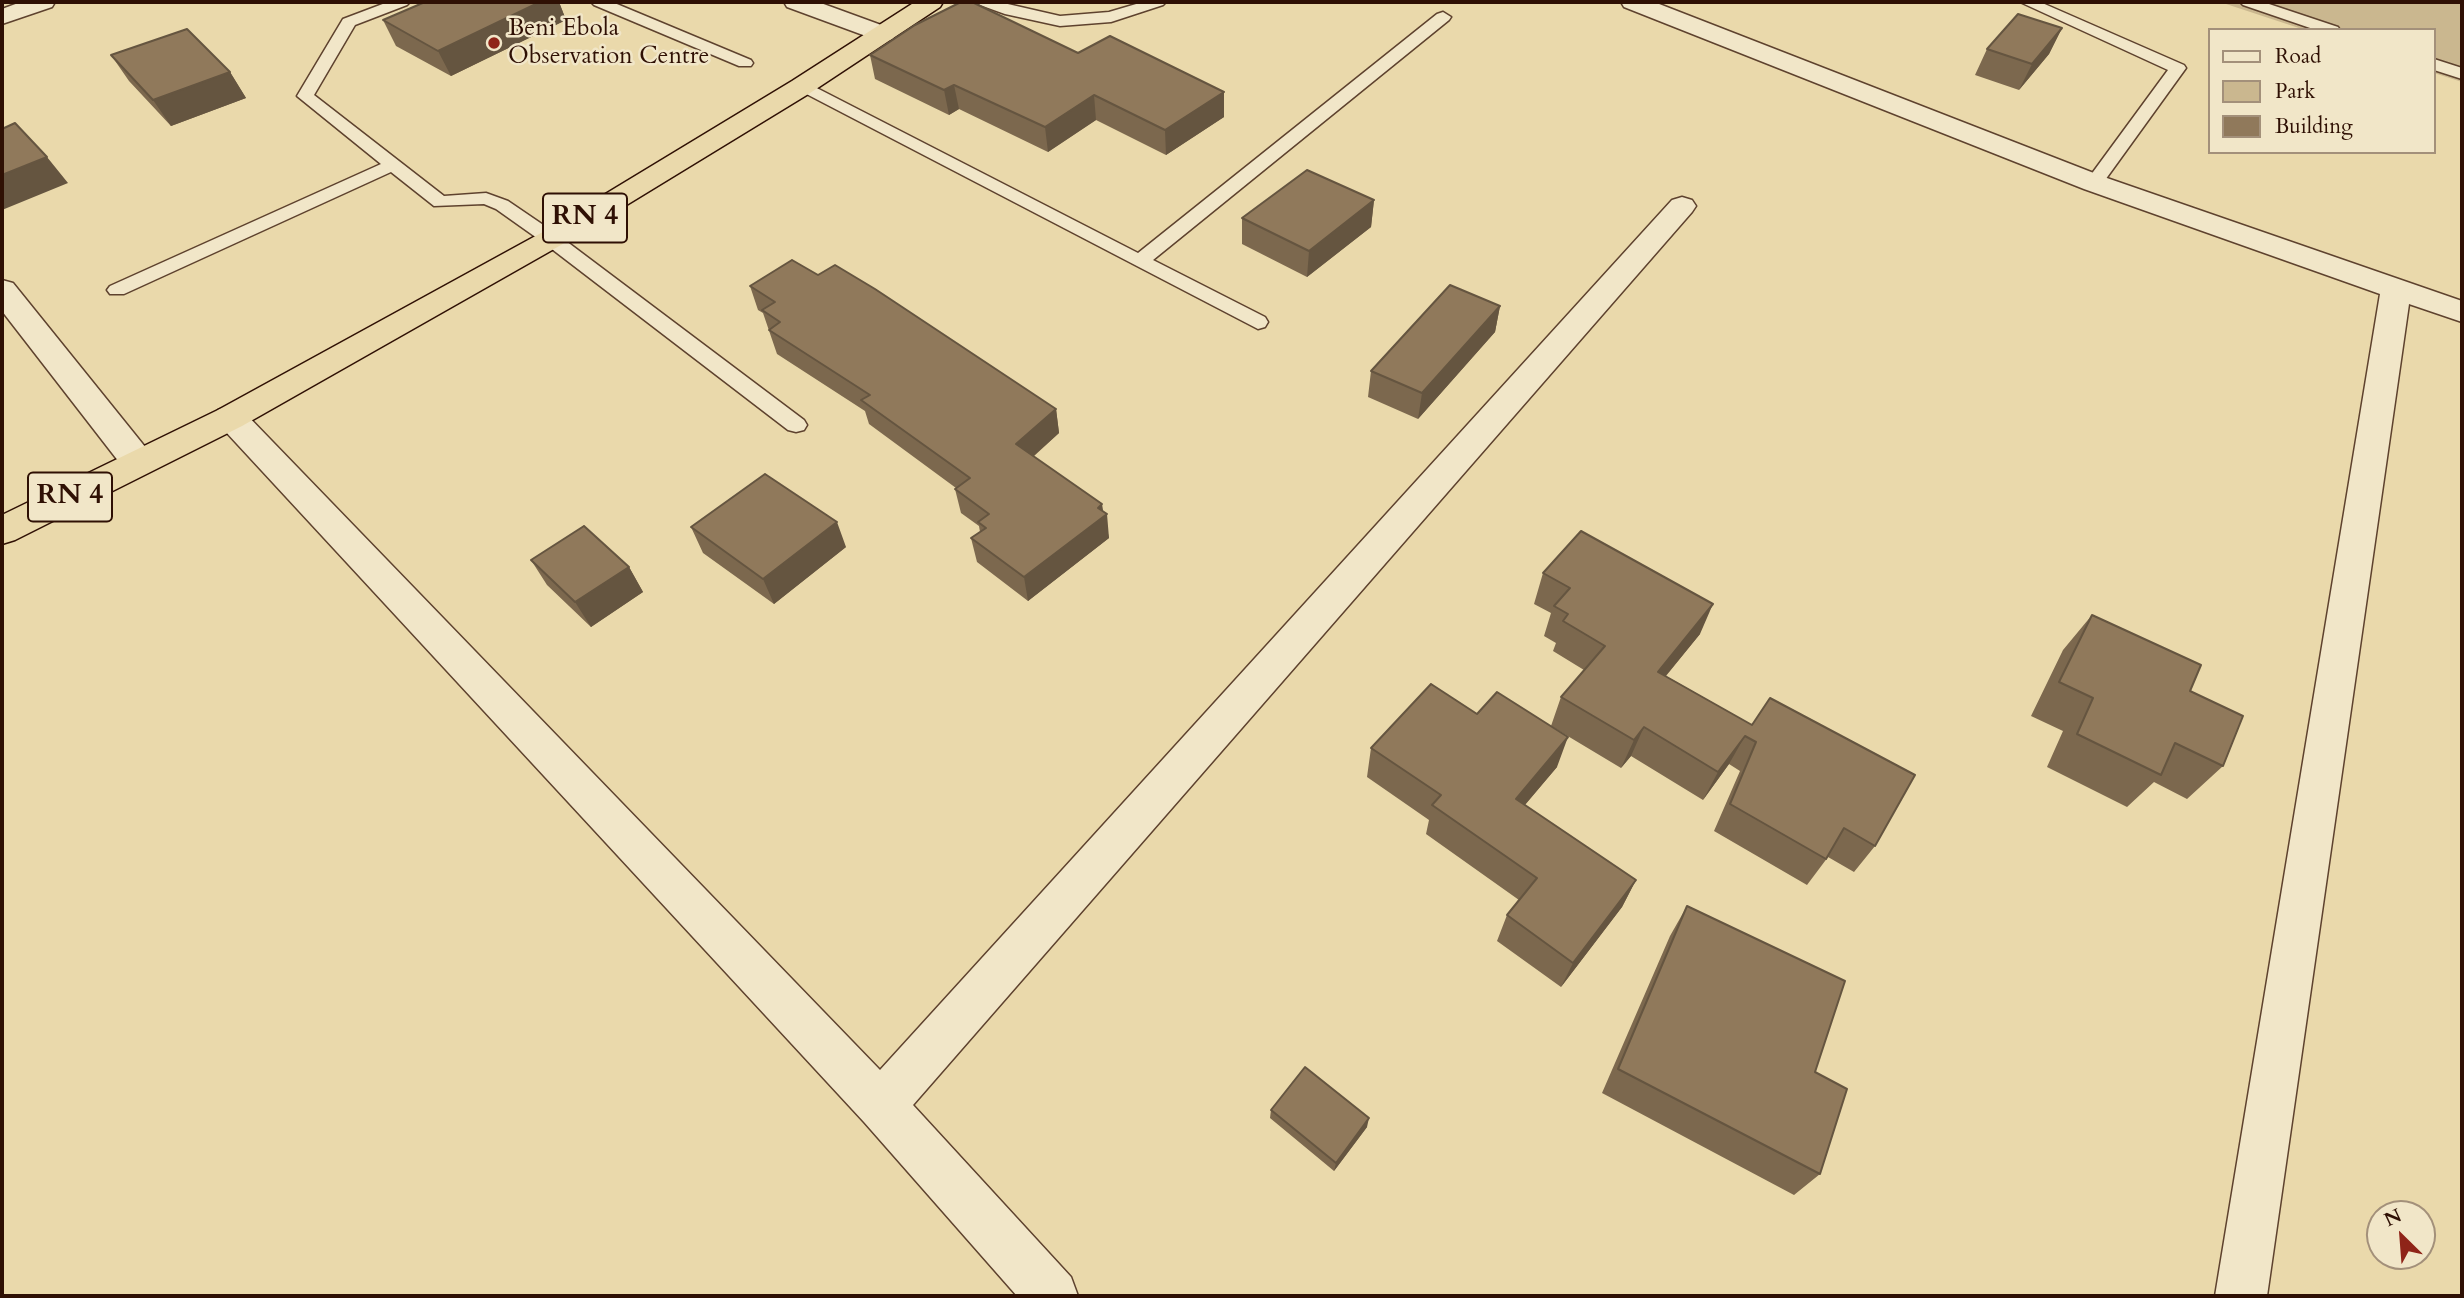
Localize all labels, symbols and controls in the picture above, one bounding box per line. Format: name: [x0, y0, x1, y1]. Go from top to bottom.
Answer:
place label: Beni Ebola Observation Centre: [508, 15, 709, 71]
legend: [2208, 28, 2436, 154]
marker: Beni Ebola Observation Centre: [486, 35, 502, 51]
text: Road: [2275, 42, 2321, 71]
text: Park: [2275, 77, 2315, 106]
text: Building: [2275, 112, 2353, 141]
road number: RN 4: [543, 194, 627, 242]
road number: RN 4: [28, 472, 112, 522]
north arrow: [2366, 1200, 2436, 1270]
text: N: [2380, 1203, 2406, 1233]

